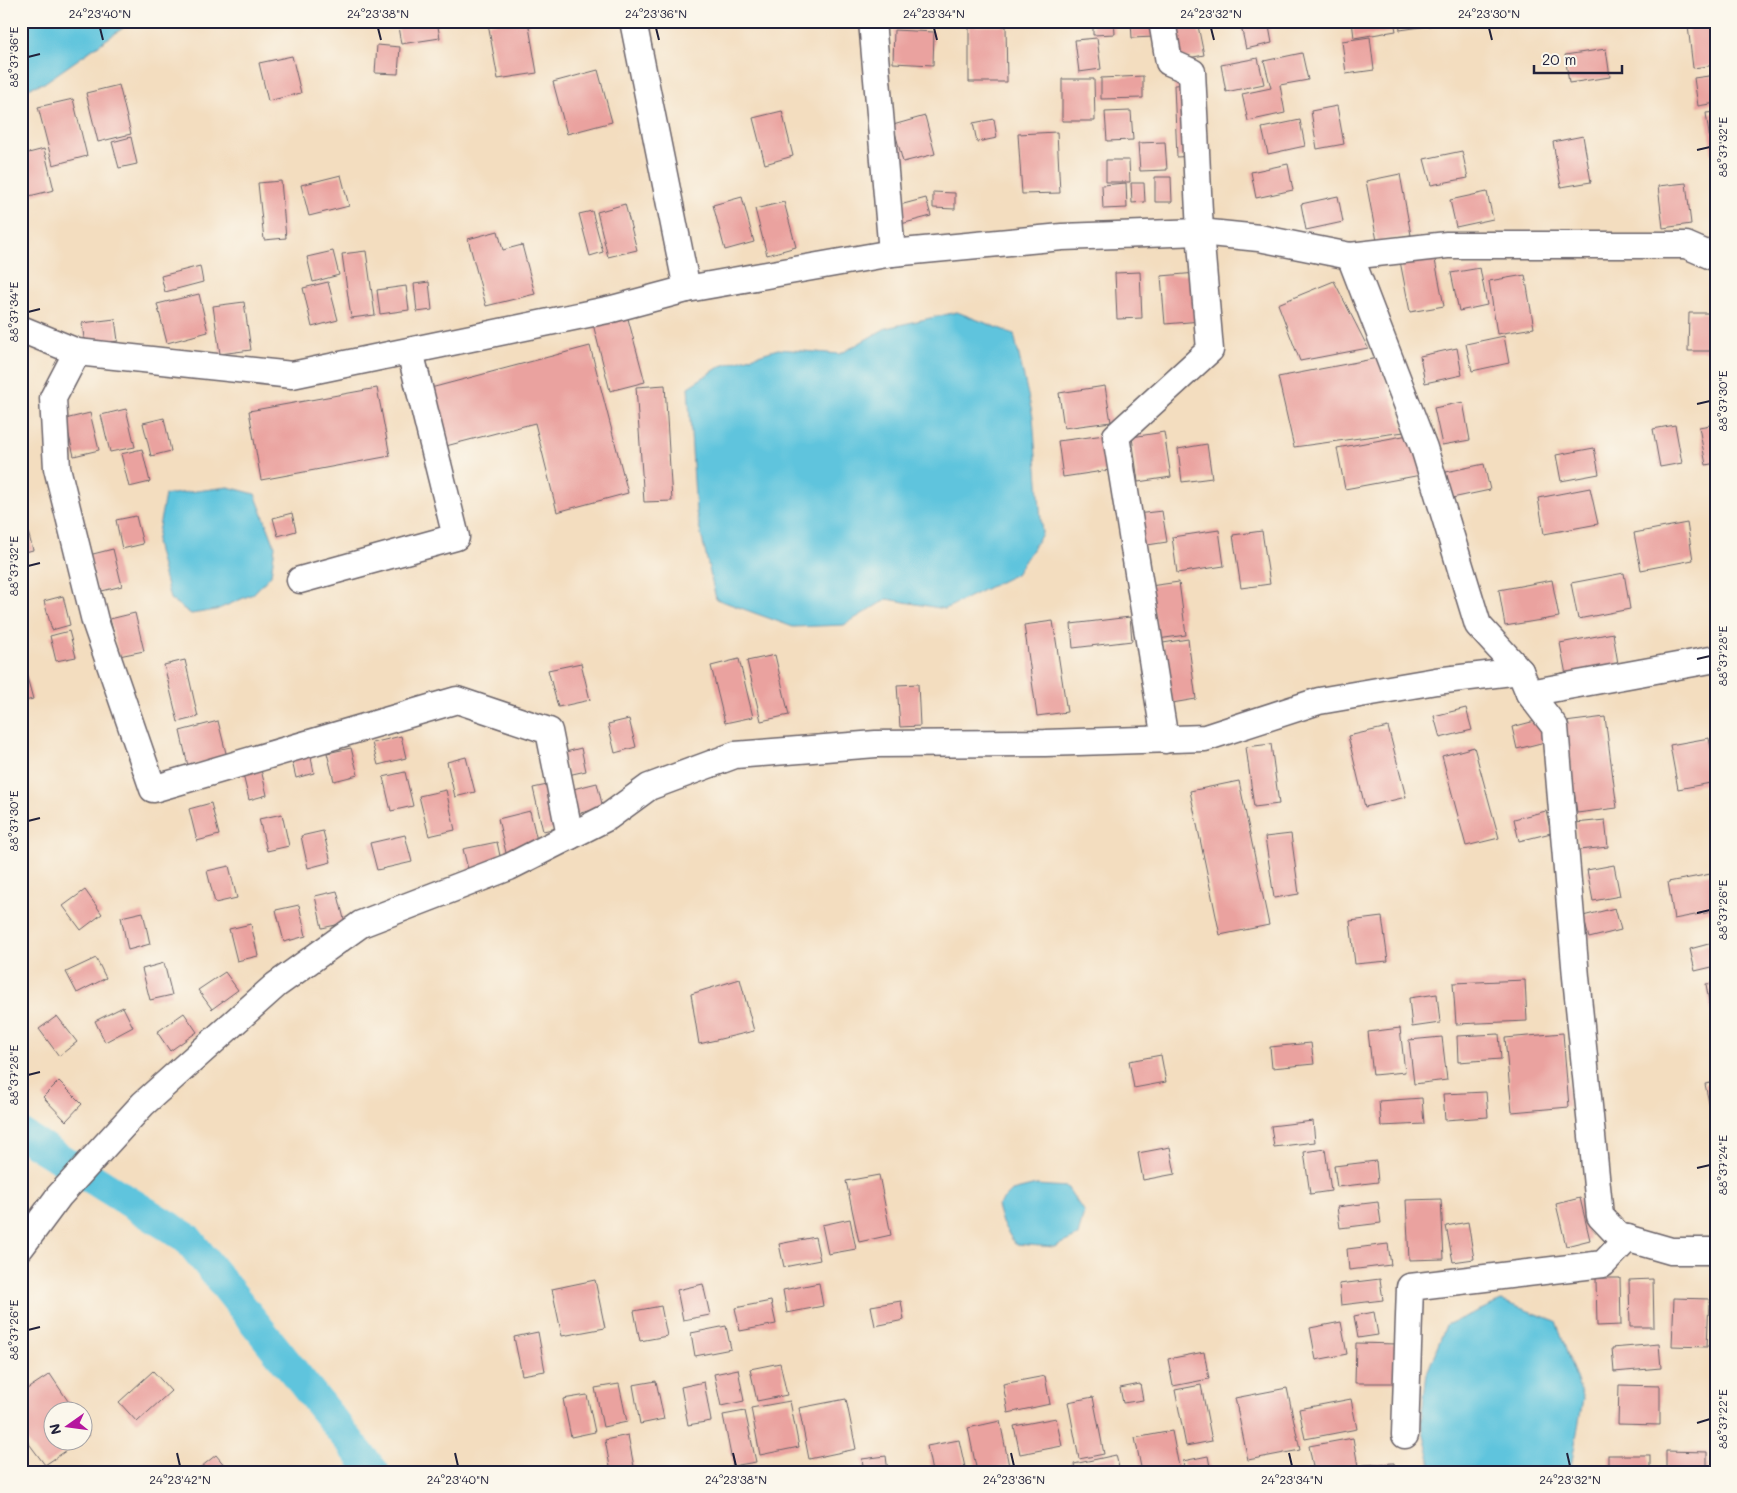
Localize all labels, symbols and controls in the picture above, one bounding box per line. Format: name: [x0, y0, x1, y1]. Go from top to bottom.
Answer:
text: 24°23'40"N: [69, 5, 131, 21]
text: 24°23'38"N: [347, 5, 409, 21]
text: 24°23'36"N: [625, 5, 687, 21]
text: 24°23'34"N: [903, 5, 965, 21]
text: 24°23'32"N: [1180, 5, 1242, 21]
text: 24°23'30"N: [1458, 5, 1520, 21]
text: 88°37'36"E: [5, 26, 21, 87]
scale bar: [1534, 42, 1622, 74]
text: 20 m: [1542, 49, 1576, 69]
text: 88°37'32"E: [1714, 117, 1730, 177]
text: 88°37'34"E: [5, 282, 21, 342]
text: 88°37'30"E: [1714, 370, 1730, 432]
text: 88°37'32"E: [5, 536, 21, 596]
text: 88°37'28"E: [1714, 626, 1730, 686]
text: 88°37'30"E: [5, 790, 21, 852]
text: 88°37'26"E: [1714, 880, 1730, 940]
text: 88°37'28"E: [5, 1045, 21, 1105]
text: 88°37'24"E: [1714, 1135, 1730, 1195]
text: 88°37'26"E: [5, 1300, 21, 1360]
text: 88°37'22"E: [1714, 1389, 1730, 1449]
north arrow: [42, 1400, 92, 1450]
text: N: [44, 1422, 65, 1437]
text: 24°23'42"N: [149, 1471, 211, 1487]
text: 24°23'40"N: [427, 1471, 489, 1487]
text: 24°23'38"N: [705, 1471, 767, 1487]
text: 24°23'36"N: [983, 1471, 1045, 1487]
text: 24°23'34"N: [1261, 1471, 1323, 1487]
text: 24°23'32"N: [1539, 1471, 1601, 1487]

